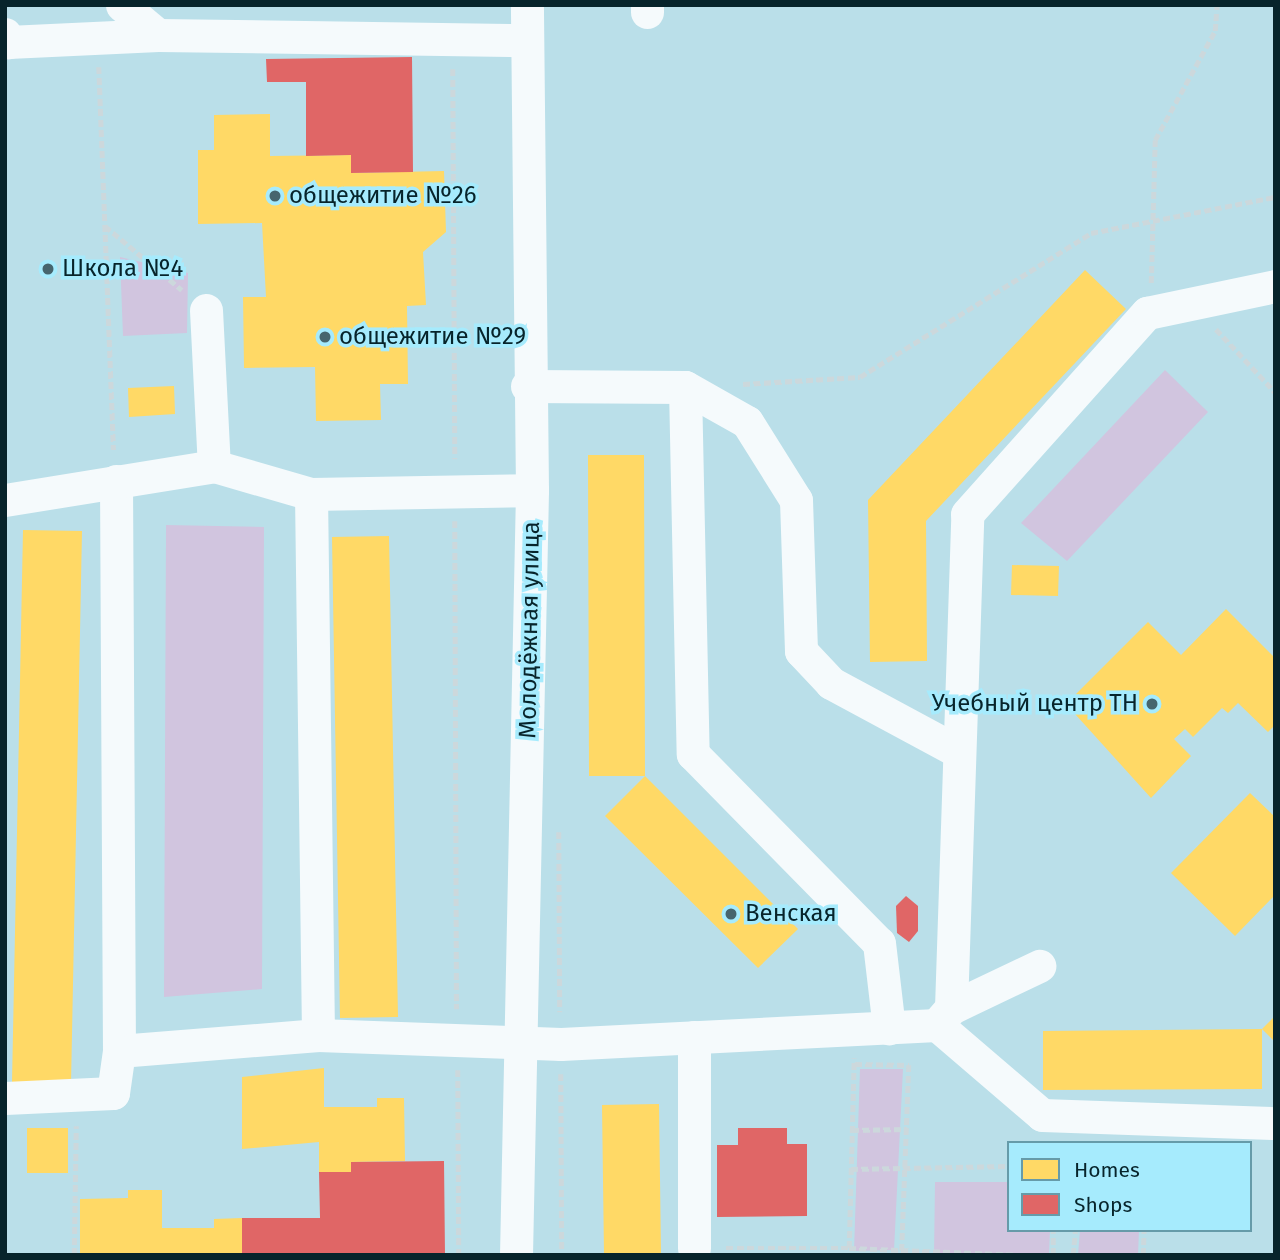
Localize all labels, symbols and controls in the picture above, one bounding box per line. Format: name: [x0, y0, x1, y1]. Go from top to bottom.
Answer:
place label: общежитие №26: [289, 182, 477, 210]
marker: общежитие №26: [267, 188, 283, 204]
place label: Школа №4: [62, 255, 183, 283]
marker: Школа №4: [40, 261, 56, 277]
place label: общежитие №29: [339, 323, 526, 351]
marker: общежитие №29: [317, 329, 333, 345]
street label: Молодёжная улица: [514, 521, 546, 739]
place label: Учебный центр ТН: [932, 690, 1138, 718]
marker: Учебный центр ТН: [1144, 696, 1160, 712]
place label: Венская: [745, 900, 837, 928]
marker: Венская: [723, 906, 739, 922]
legend: [1007, 1141, 1252, 1232]
text: Homes: [1074, 1157, 1140, 1183]
text: Shops: [1074, 1192, 1132, 1218]

